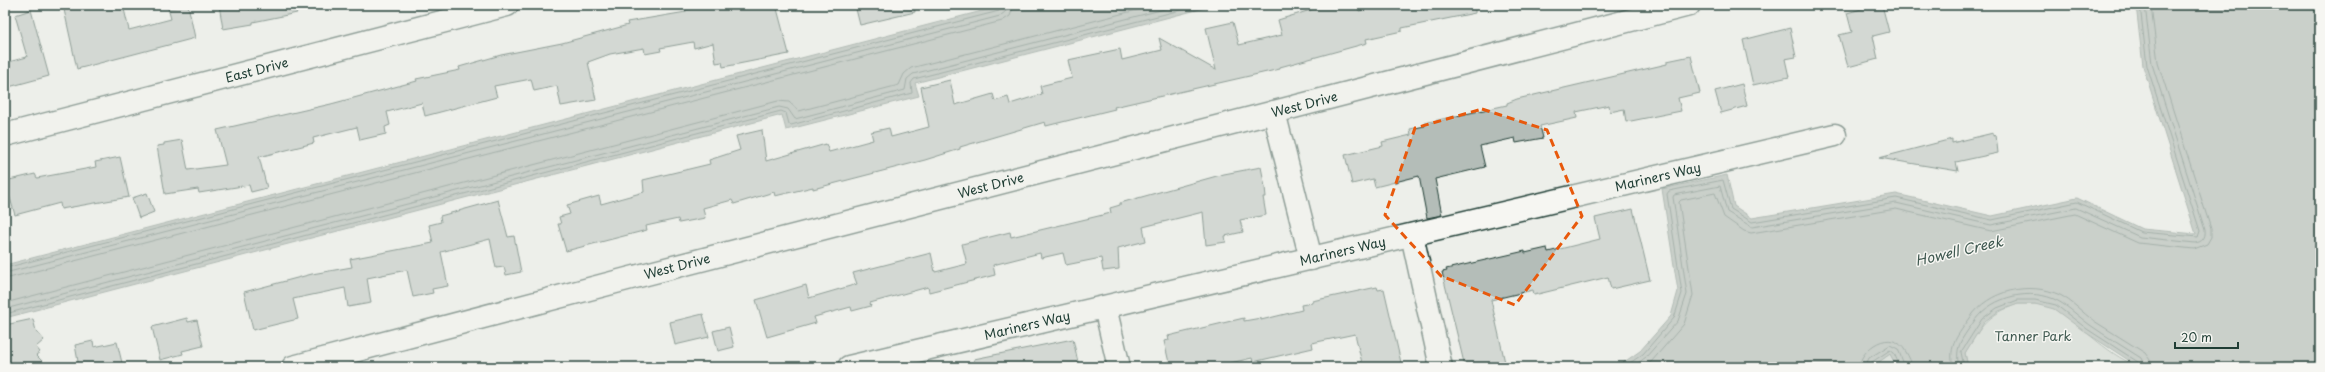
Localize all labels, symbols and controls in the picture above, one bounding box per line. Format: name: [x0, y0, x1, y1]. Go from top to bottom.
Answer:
street label: East Drive: [223, 52, 290, 87]
street label: West Drive: [1269, 86, 1340, 121]
street label: Mariners Way: [1613, 157, 1703, 195]
street label: West Drive: [955, 167, 1026, 202]
water label: Howell Creek: [1913, 230, 2006, 271]
street label: Mariners Way: [1297, 231, 1387, 270]
street label: West Drive: [642, 248, 712, 283]
street label: Mariners Way: [982, 305, 1072, 344]
scale bar: [2175, 324, 2238, 350]
park label: Tanner Park: [1995, 326, 2071, 345]
text: 20 m: [2181, 328, 2212, 346]

